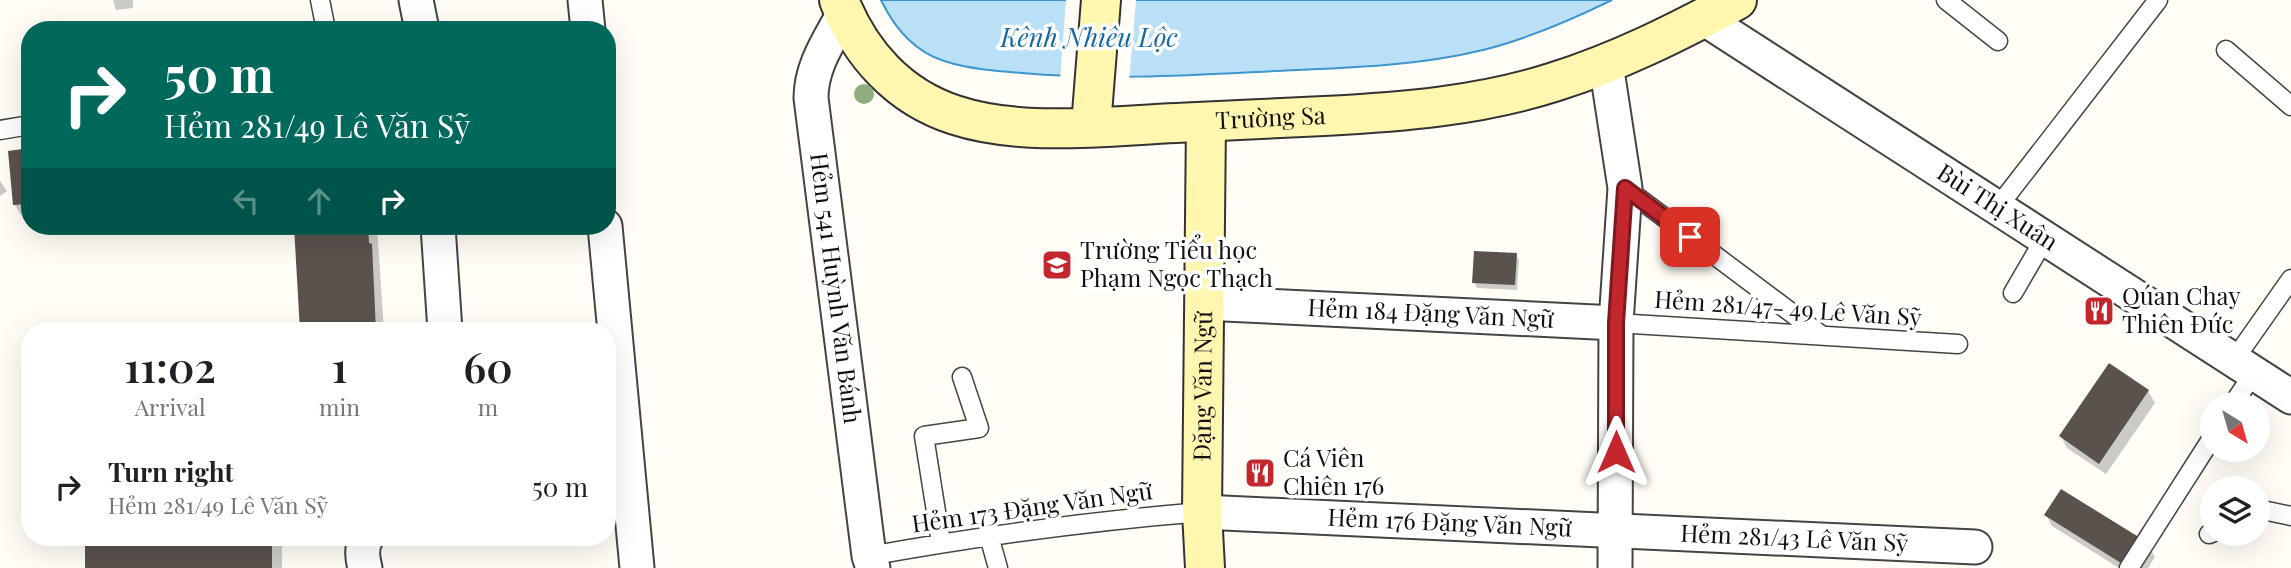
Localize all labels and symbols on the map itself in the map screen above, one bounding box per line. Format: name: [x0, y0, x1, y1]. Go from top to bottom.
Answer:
water label: Kênh Nhiêu Lộc: [999, 19, 1178, 54]
street label: Trường Sa: [1214, 98, 1326, 135]
street label: Hẻm 541 Huỳnh Văn Bánh: [804, 151, 870, 425]
street label: Bùi Thị Xuân: [1932, 155, 2065, 257]
pin: [1660, 207, 1720, 267]
place label: Trường Tiểu học Phạm Ngọc Thạch: [1080, 233, 1273, 293]
school or university icon: Trường Tiểu học Phạm Ngọc Thạch: [1040, 248, 1074, 282]
place label: Qúan Chay Thiên Đức: [2122, 279, 2241, 339]
street label: Hẻm 281/47- 49 Lê Văn Sỹ: [1653, 282, 1923, 332]
street label: Hẻm 184 Đặng Văn Ngữ: [1307, 290, 1555, 334]
restaurant icon: Qúan Chay Thiên Đức: [2082, 294, 2116, 328]
street label: Đặng Văn Ngữ: [1185, 311, 1218, 461]
north arrow: [2200, 392, 2270, 462]
position arrow: [1579, 415, 1653, 489]
place label: Cá Viên Chiên 176: [1283, 441, 1384, 501]
restaurant icon: Cá Viên Chiên 176: [1243, 456, 1277, 490]
street label: Hẻm 173 Đặng Văn Ngữ: [909, 473, 1154, 539]
street label: Hẻm 176 Đặng Văn Ngữ: [1327, 500, 1573, 543]
street label: Hẻm 281/43 Lê Văn Sỹ: [1680, 516, 1909, 558]

